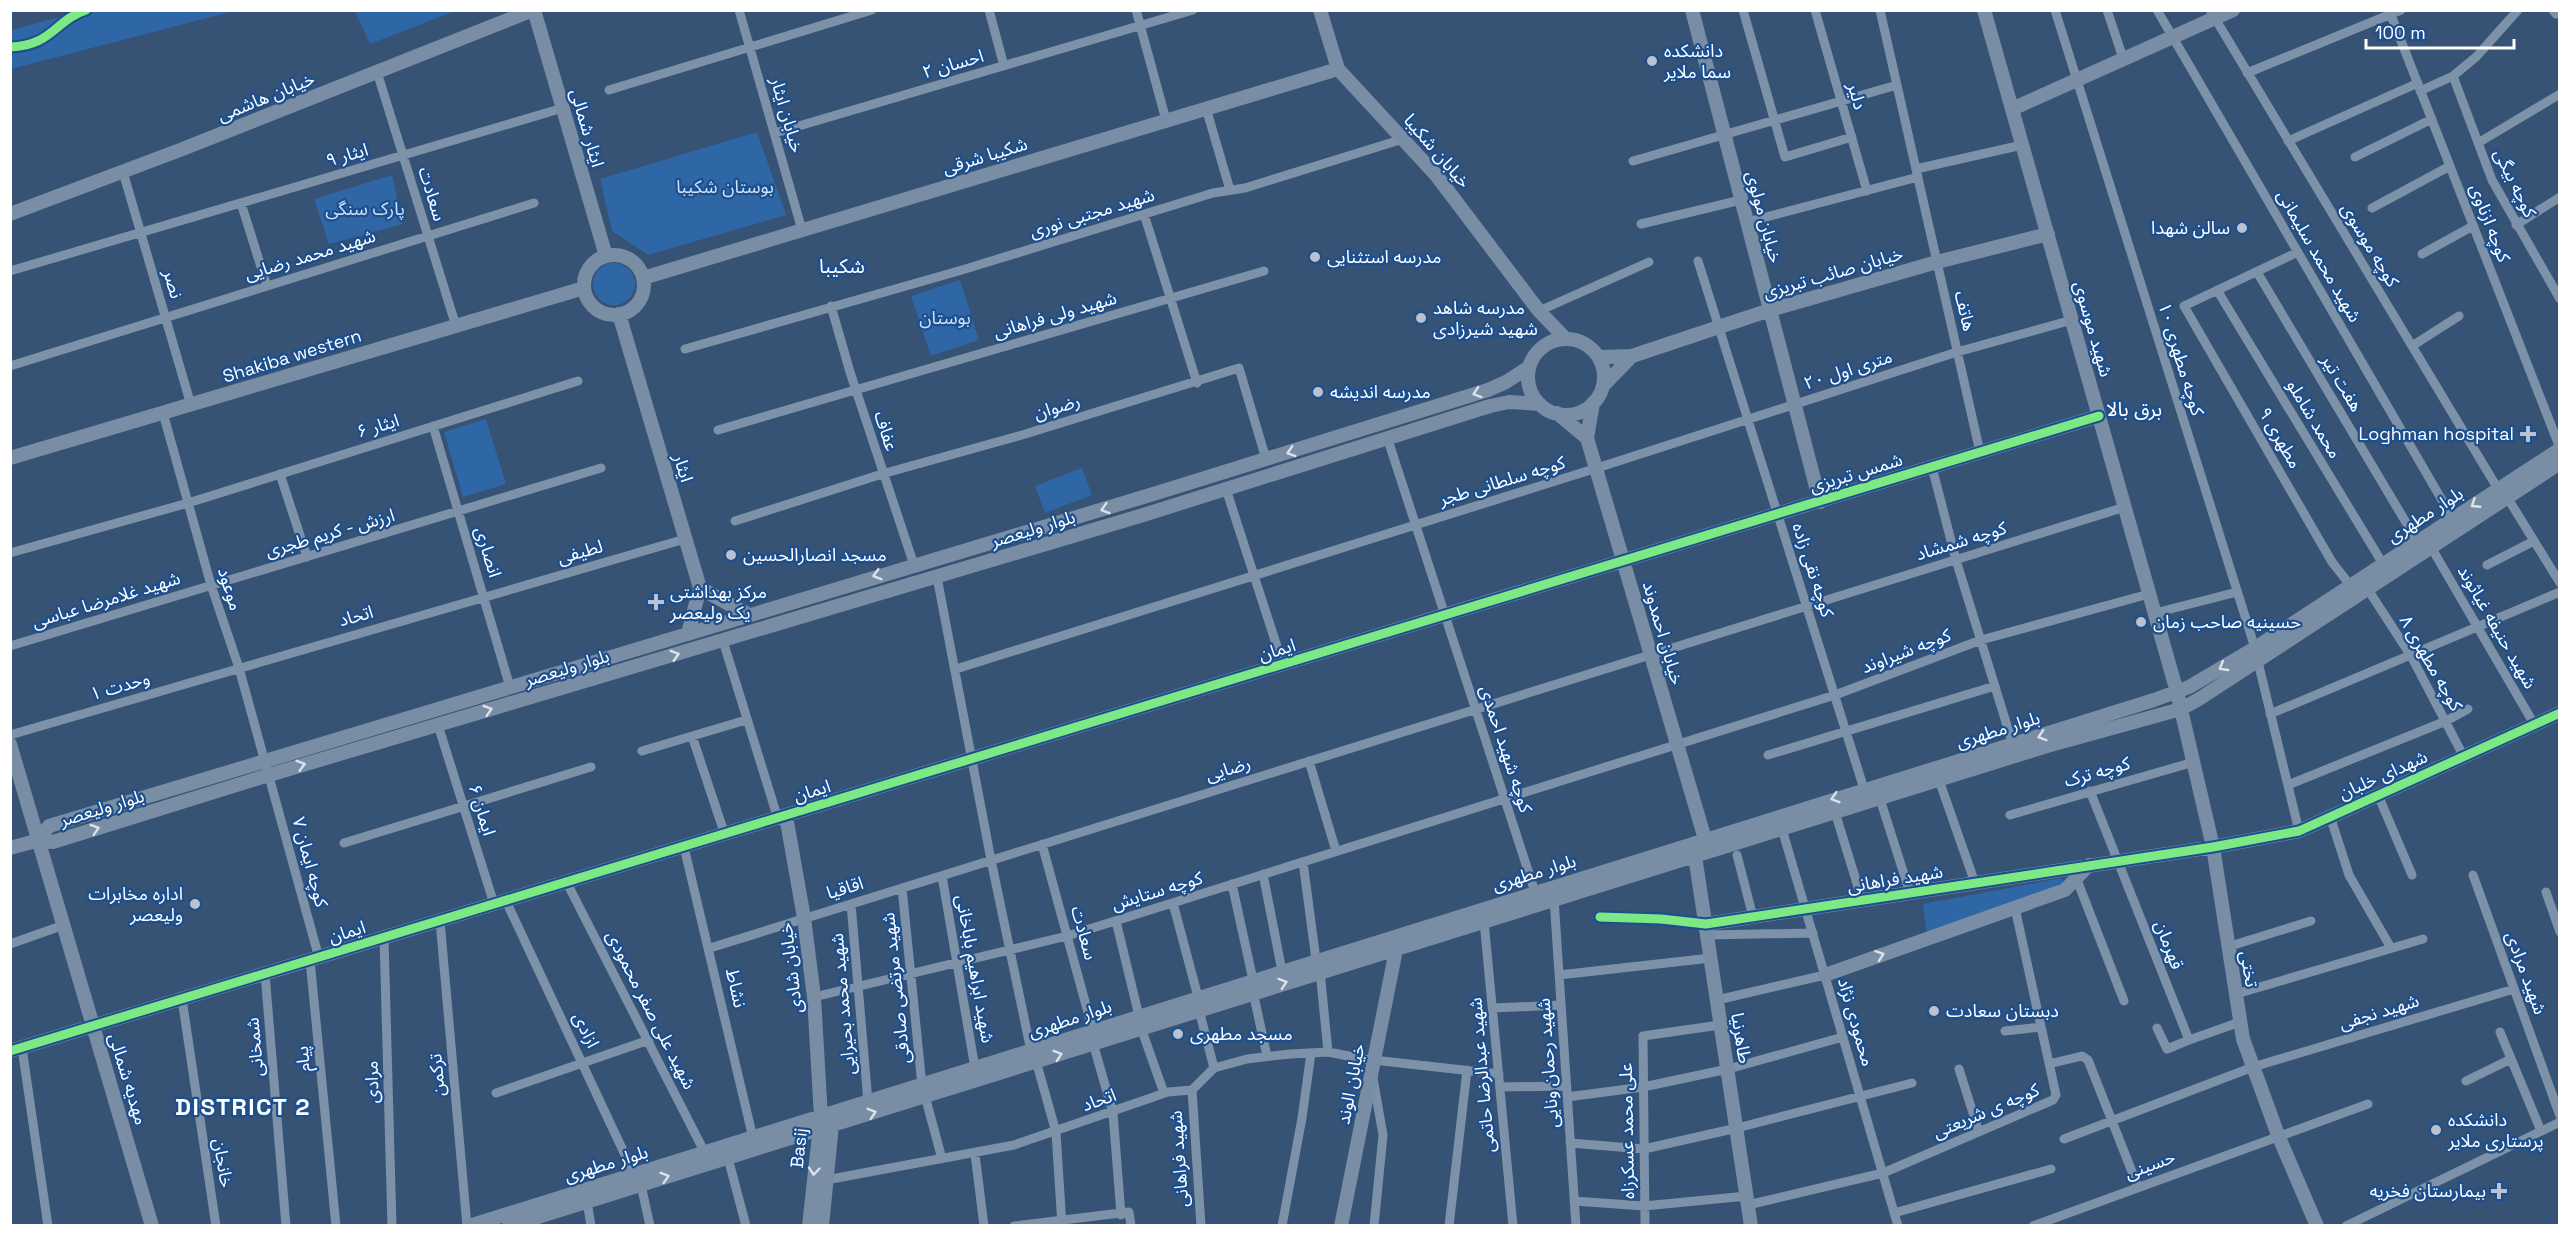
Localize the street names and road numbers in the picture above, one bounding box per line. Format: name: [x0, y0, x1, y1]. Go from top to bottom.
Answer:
street label: احسان ۲: [920, 44, 986, 83]
street label: خیابان هاشمی: [214, 67, 318, 126]
street label: خیابان ایثار: [765, 73, 809, 155]
street label: دلیر: [1842, 79, 1872, 112]
street label: ایثار شمالی: [565, 86, 610, 170]
street label: خیابان شکیبا: [1399, 109, 1476, 193]
street label: شکیبا شرقی: [939, 132, 1030, 179]
street label: ایثار ۹: [323, 138, 371, 172]
street label: کوچه بیگی: [2489, 145, 2542, 222]
street label: سعادت: [413, 164, 452, 224]
street label: خیابان مولوی: [1741, 168, 1788, 265]
street label: کوچه ازناوی: [2465, 180, 2516, 266]
street label: شهید مجتبی نوری: [1027, 183, 1157, 242]
street label: شهید محمد سلیمانی: [2272, 185, 2367, 326]
street label: کوچه موسوی: [2336, 198, 2405, 292]
street label: شهید محمد رضایی: [242, 224, 378, 285]
street label: خیابان صائب تبریزی: [1760, 242, 1906, 303]
street label: نصر: [158, 266, 189, 301]
street label: شهید موسوی: [2069, 278, 2118, 379]
street label: شهید ولی فراهانی: [990, 286, 1119, 343]
street label: هاتف: [1950, 288, 1981, 333]
street label: کوچه مطهری ۱۰: [2153, 299, 2210, 419]
street label: Shakiba western: [220, 324, 364, 388]
street label: ۲۰ متری اول: [1801, 344, 1895, 395]
street label: هفت تیر: [2316, 349, 2368, 416]
street label: محمد شاملو: [2282, 375, 2347, 462]
street label: رضوان: [1031, 389, 1083, 424]
street label: مطهری ۹: [2254, 403, 2307, 473]
street label: ایثار ۶: [354, 408, 402, 443]
street label: عفاف: [869, 408, 904, 454]
street label: شمس تبریزی: [1806, 447, 1905, 498]
street label: ایثار: [668, 450, 699, 485]
street label: کوچه سلطانی طجر: [1435, 450, 1568, 511]
street label: بلوار مطهری: [2382, 481, 2467, 548]
street label: ارزش - کریم طجری: [262, 503, 398, 564]
street label: بلوار ولیعصر: [987, 505, 1078, 553]
street label: کوچه شمشاد: [1913, 516, 2010, 565]
street label: کوچه نقی زاده: [1787, 520, 1840, 620]
street label: انصاری: [470, 524, 507, 580]
street label: لطیفی: [554, 534, 605, 569]
street label: شهید حنیفه غیاثوند: [2453, 561, 2542, 693]
street label: موعود: [213, 564, 248, 613]
street label: شهید غلامرضا عباسی: [29, 566, 183, 633]
street label: خیابان احمدوند: [1638, 578, 1689, 687]
street label: اتحاد: [336, 600, 376, 631]
street label: کوچه مطهری ۸: [2395, 611, 2468, 715]
street label: کوچه شیراوند: [1858, 623, 1954, 678]
street label: ایمان: [1255, 633, 1298, 666]
street label: بلوار ولیعصر: [521, 644, 612, 692]
street label: وحدت ۱: [87, 666, 152, 705]
street label: کوچه شهید احمدی: [1475, 682, 1538, 816]
street label: بلوار مطهری: [1953, 706, 2043, 753]
street label: شهدای خلبان: [2335, 745, 2431, 804]
street label: رضایی: [1202, 751, 1253, 786]
street label: کوچه ترک: [2061, 751, 2133, 792]
street label: ایمان: [790, 774, 833, 807]
street label: ایمان ۶: [464, 781, 501, 838]
street label: بلوار ولیعصر: [56, 784, 147, 832]
street label: کوچه ایمان ۷: [287, 814, 334, 910]
street label: بلوار مطهری: [1489, 849, 1579, 896]
street label: شهید فراهانی: [1845, 860, 1945, 897]
street label: کوچه ستایش: [1108, 866, 1206, 915]
street label: اقاقیا: [824, 871, 866, 904]
street label: شهید ابراهیم باباخانی: [949, 893, 1000, 1045]
street label: سعادت: [1066, 903, 1103, 963]
street label: شهید مرتضی صادقی: [876, 911, 915, 1065]
street label: ایمان: [325, 915, 368, 948]
street label: قهرمان: [2150, 917, 2189, 973]
street label: خیابان شادی: [774, 921, 807, 1015]
street label: شهید علی صفر محمودی: [601, 926, 702, 1093]
street label: شهید مرادی: [2501, 928, 2552, 1018]
street label: شهید محمد بحیرایی: [825, 932, 860, 1076]
street label: تختی: [2235, 949, 2264, 989]
street label: نشاط: [721, 966, 752, 1010]
street label: محمودی نژاد: [1833, 975, 1880, 1069]
street label: شهید نجفی: [2336, 988, 2422, 1035]
street label: بلوار مطهری: [1025, 994, 1114, 1043]
street label: شهید عبدالرضا حاتمی: [1463, 997, 1500, 1154]
street label: شهید رحمان ونایی: [1531, 997, 1564, 1129]
street label: ازادی: [568, 1008, 605, 1051]
street label: طاهرنیا: [1726, 1011, 1757, 1065]
street label: شمخانی: [240, 1016, 269, 1078]
street label: مهدیه شمالی: [104, 1030, 153, 1127]
street label: خیابان الوند: [1331, 1042, 1370, 1126]
street label: پیام: [290, 1045, 318, 1073]
street label: ترکمن: [423, 1053, 450, 1097]
street label: مرادی: [360, 1060, 383, 1104]
street label: علی محمد عسکرزاه: [1614, 1063, 1639, 1199]
street label: کوچه ی شریعتی: [1929, 1078, 2043, 1143]
street label: اتحاد: [1078, 1083, 1119, 1116]
street label: شهید فراهانی: [1164, 1110, 1193, 1208]
street label: Basij: [785, 1127, 812, 1169]
street label: خانجان: [208, 1137, 239, 1189]
street label: بلوار مطهری: [561, 1140, 651, 1187]
street label: حسینی: [2121, 1145, 2178, 1184]

